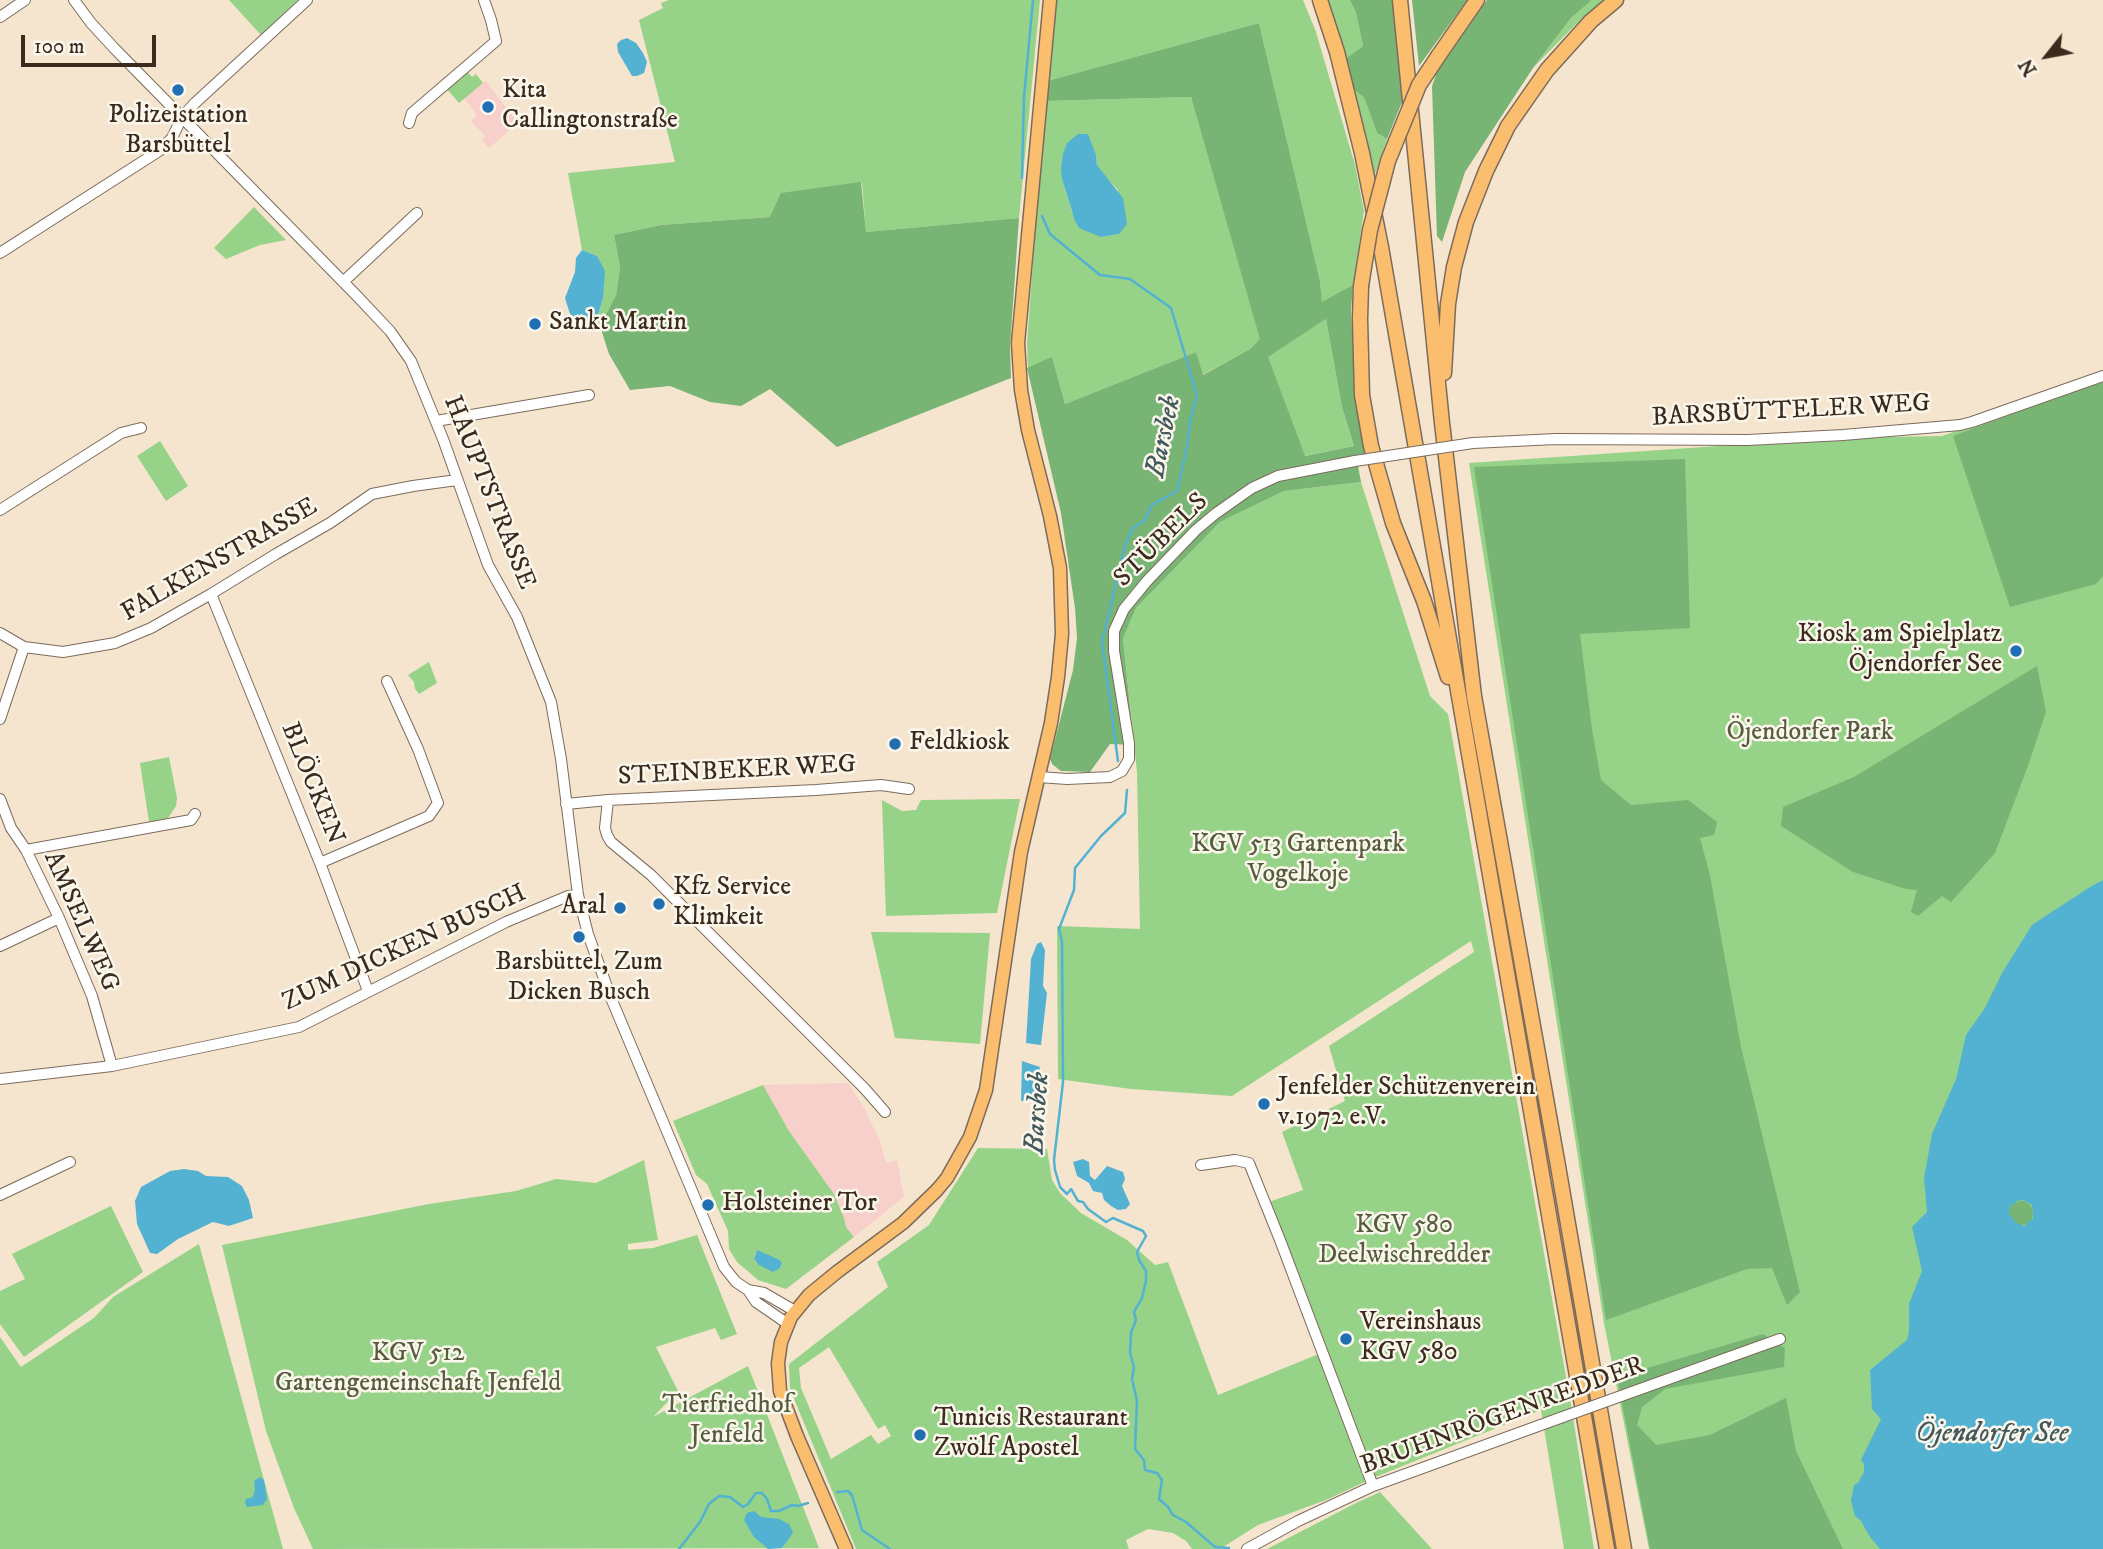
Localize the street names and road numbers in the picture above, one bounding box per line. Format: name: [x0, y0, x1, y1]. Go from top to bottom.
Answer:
street label: BARSBÜTTELER WEG: [1651, 389, 1931, 435]
street label: HAUPTSTRASSE: [435, 392, 541, 594]
street label: STÜBELS: [1108, 487, 1216, 595]
street label: FALKENSTRASSE: [116, 492, 324, 630]
street label: BLÖCKEN: [272, 718, 350, 850]
street label: STEINBEKER WEG: [617, 750, 857, 794]
street label: AMSELWEG: [35, 847, 125, 997]
street label: ZUM DICKEN BUSCH: [278, 879, 532, 1019]
street label: BRUHNRÖGENREDDER: [1357, 1351, 1649, 1483]

